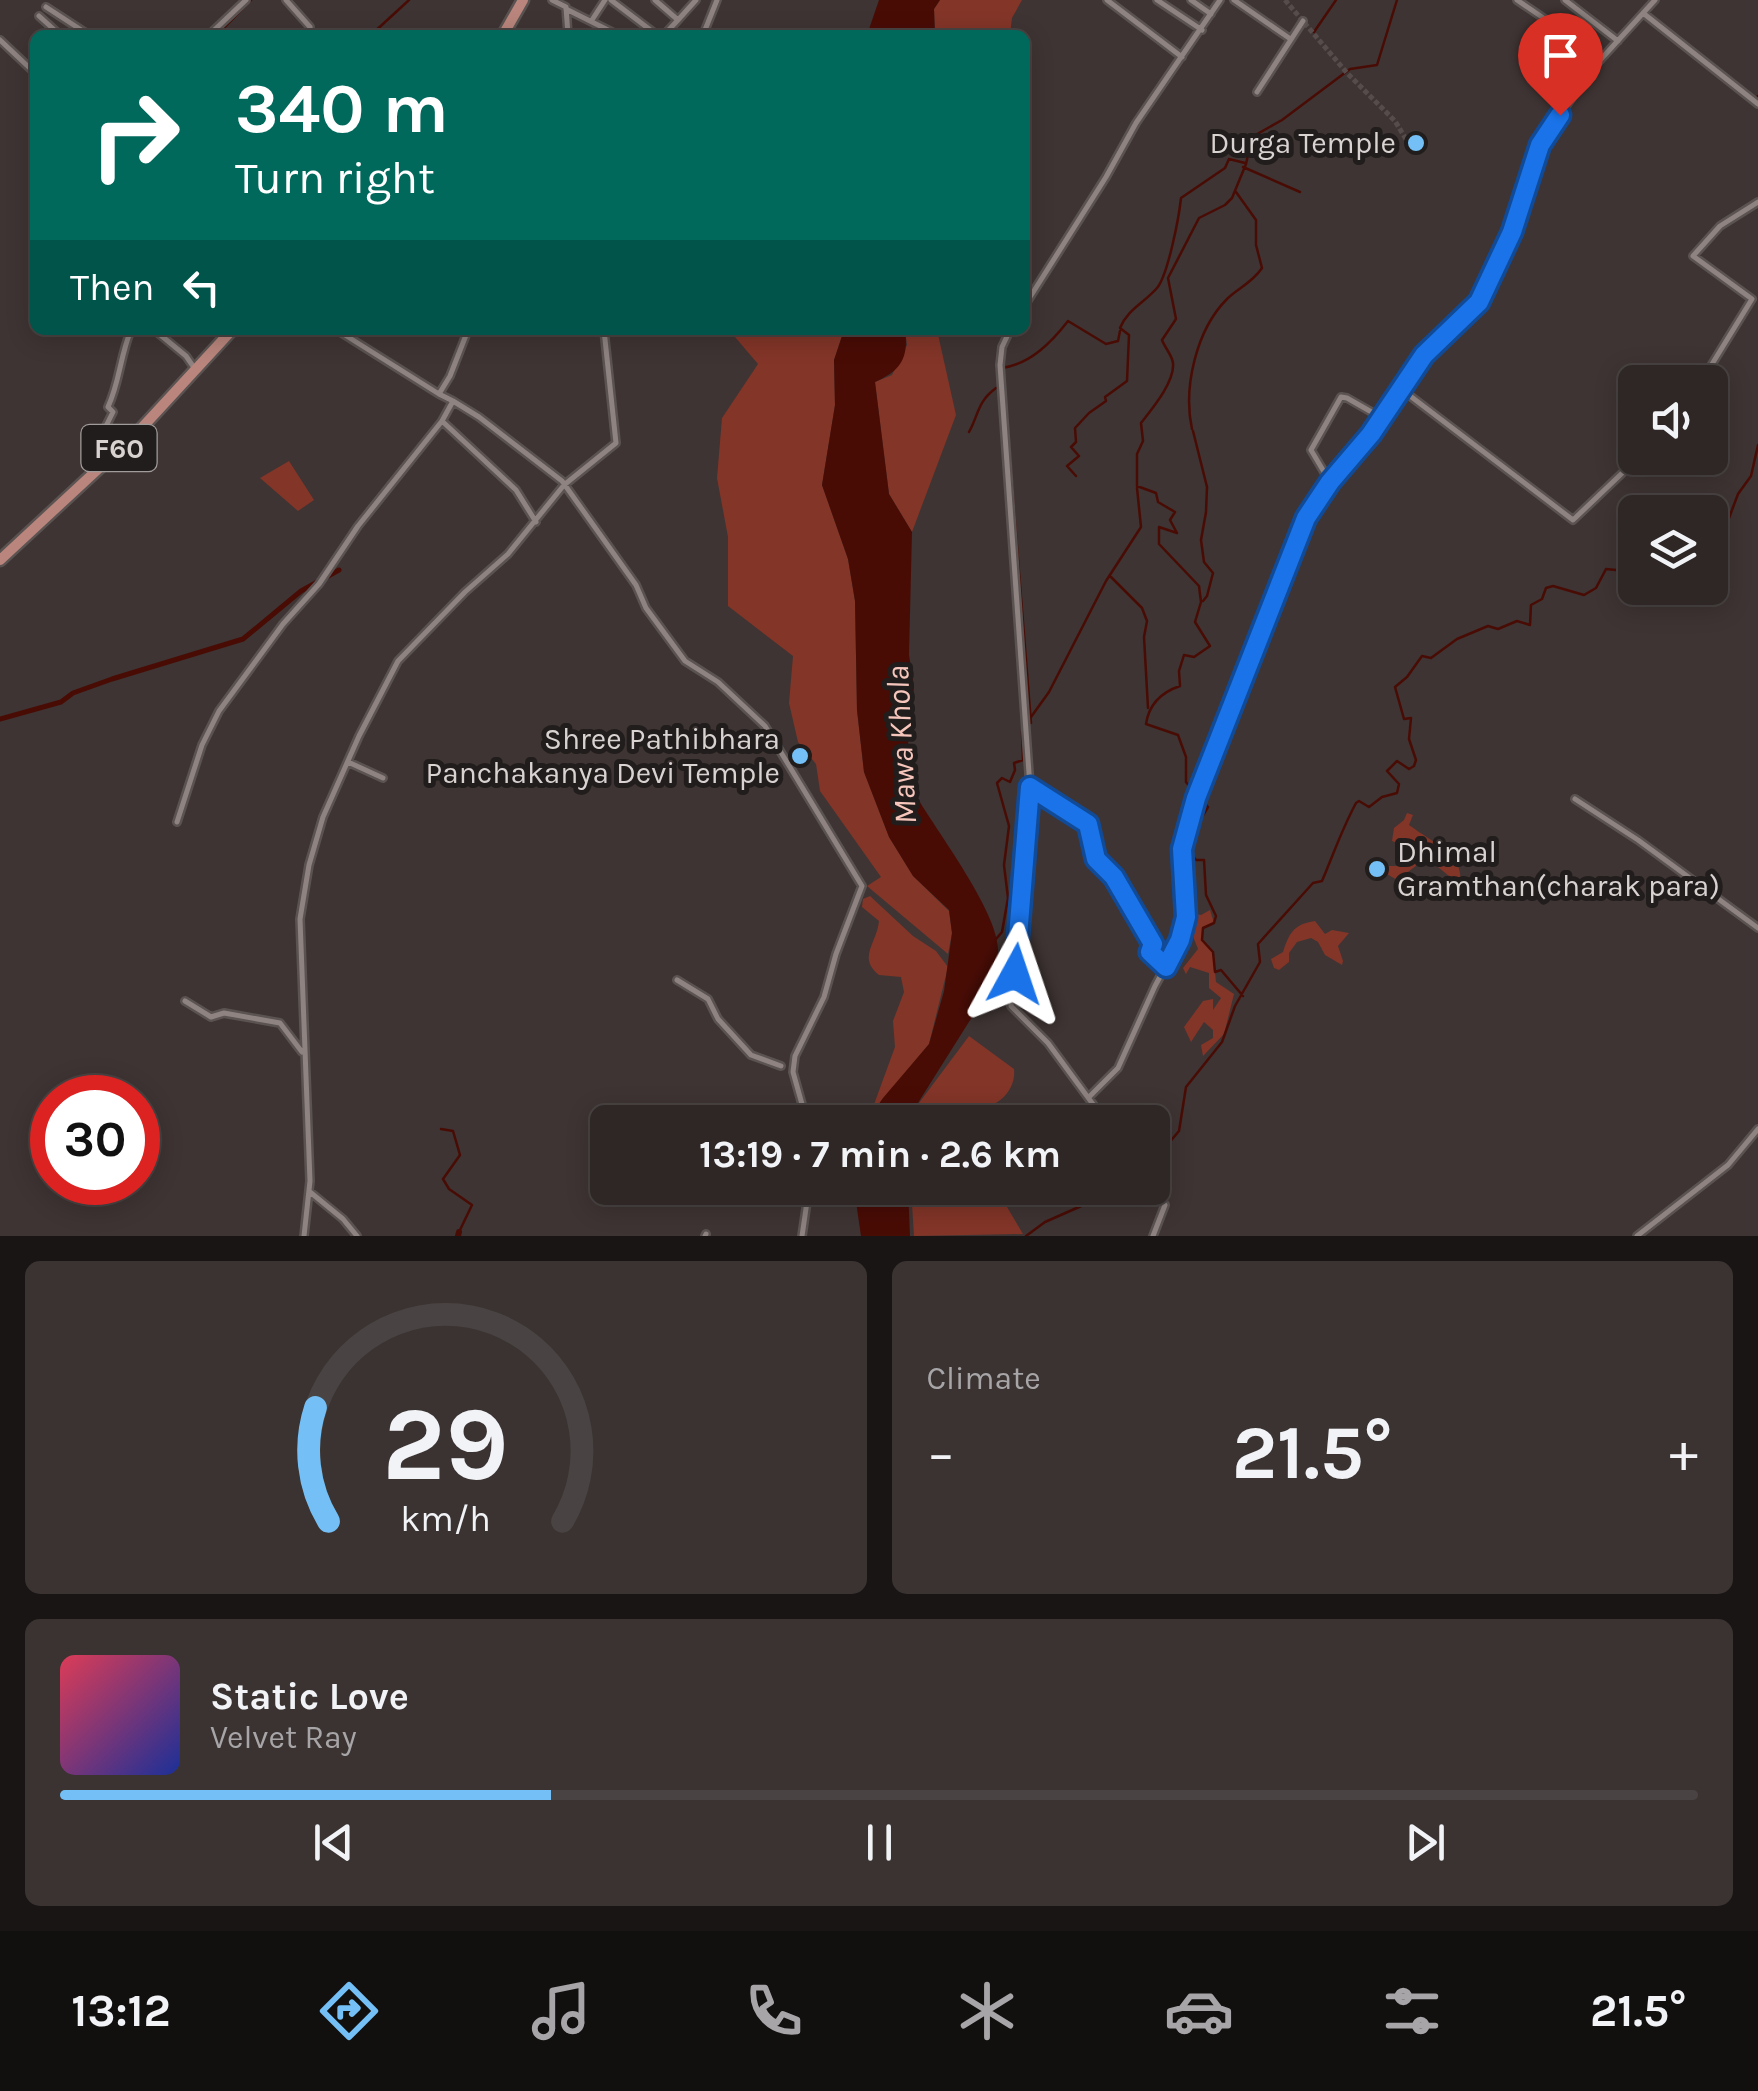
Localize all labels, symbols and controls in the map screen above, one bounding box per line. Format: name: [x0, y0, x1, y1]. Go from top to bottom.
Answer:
pin: [1518, 13, 1603, 116]
icon: arrive: [1533, 28, 1588, 83]
text: 340 m: [235, 68, 449, 150]
icon: right: [70, 70, 200, 200]
place label: Durga Temple: [1210, 125, 1396, 161]
marker: Durga Temple: [1405, 132, 1427, 154]
text: Turn right: [235, 152, 435, 204]
icon: left: [174, 260, 229, 315]
text: Then: [70, 265, 154, 310]
map controls: [1618, 365, 1728, 605]
button: sound: [1618, 365, 1728, 475]
road number: F60: [82, 425, 156, 471]
button: layers: [1618, 495, 1728, 605]
water label: Mawa Khola: [879, 664, 924, 825]
place label: Shree Pathibhara Panchakanya Devi Temple: [426, 721, 780, 791]
marker: Shree Pathibhara Panchakanya Devi Temple: [789, 745, 811, 767]
place label: Dhimal Gramthan(charak para): [1397, 834, 1720, 904]
marker: Dhimal Gramthan(charak para): [1366, 858, 1388, 880]
position arrow: [963, 922, 1067, 1026]
speed limit sign: 30: [30, 1075, 160, 1205]
text: 13:19 · 7 min · 2.6 km: [699, 1132, 1061, 1177]
text: Climate: [927, 1360, 1041, 1397]
text: 29: [383, 1384, 509, 1505]
text: 21.5°: [1232, 1409, 1393, 1497]
text: −: [927, 1421, 955, 1485]
text: +: [1669, 1421, 1698, 1485]
text: km/h: [400, 1498, 491, 1540]
text: Static Love: [210, 1674, 409, 1719]
text: Velvet Ray: [210, 1719, 357, 1756]
icon: previous: [306, 1815, 361, 1870]
icon: pause: [852, 1815, 907, 1870]
icon: next: [1398, 1815, 1453, 1870]
icon: directions: [314, 1976, 384, 2046]
icon: music: [526, 1976, 596, 2046]
icon: phone: [739, 1976, 809, 2046]
icon: climate: [952, 1976, 1022, 2046]
icon: car: [1164, 1976, 1234, 2046]
icon: filters: [1377, 1976, 1447, 2046]
text: 13:12: [71, 1985, 171, 2037]
text: 21.5°: [1590, 1985, 1687, 2037]

